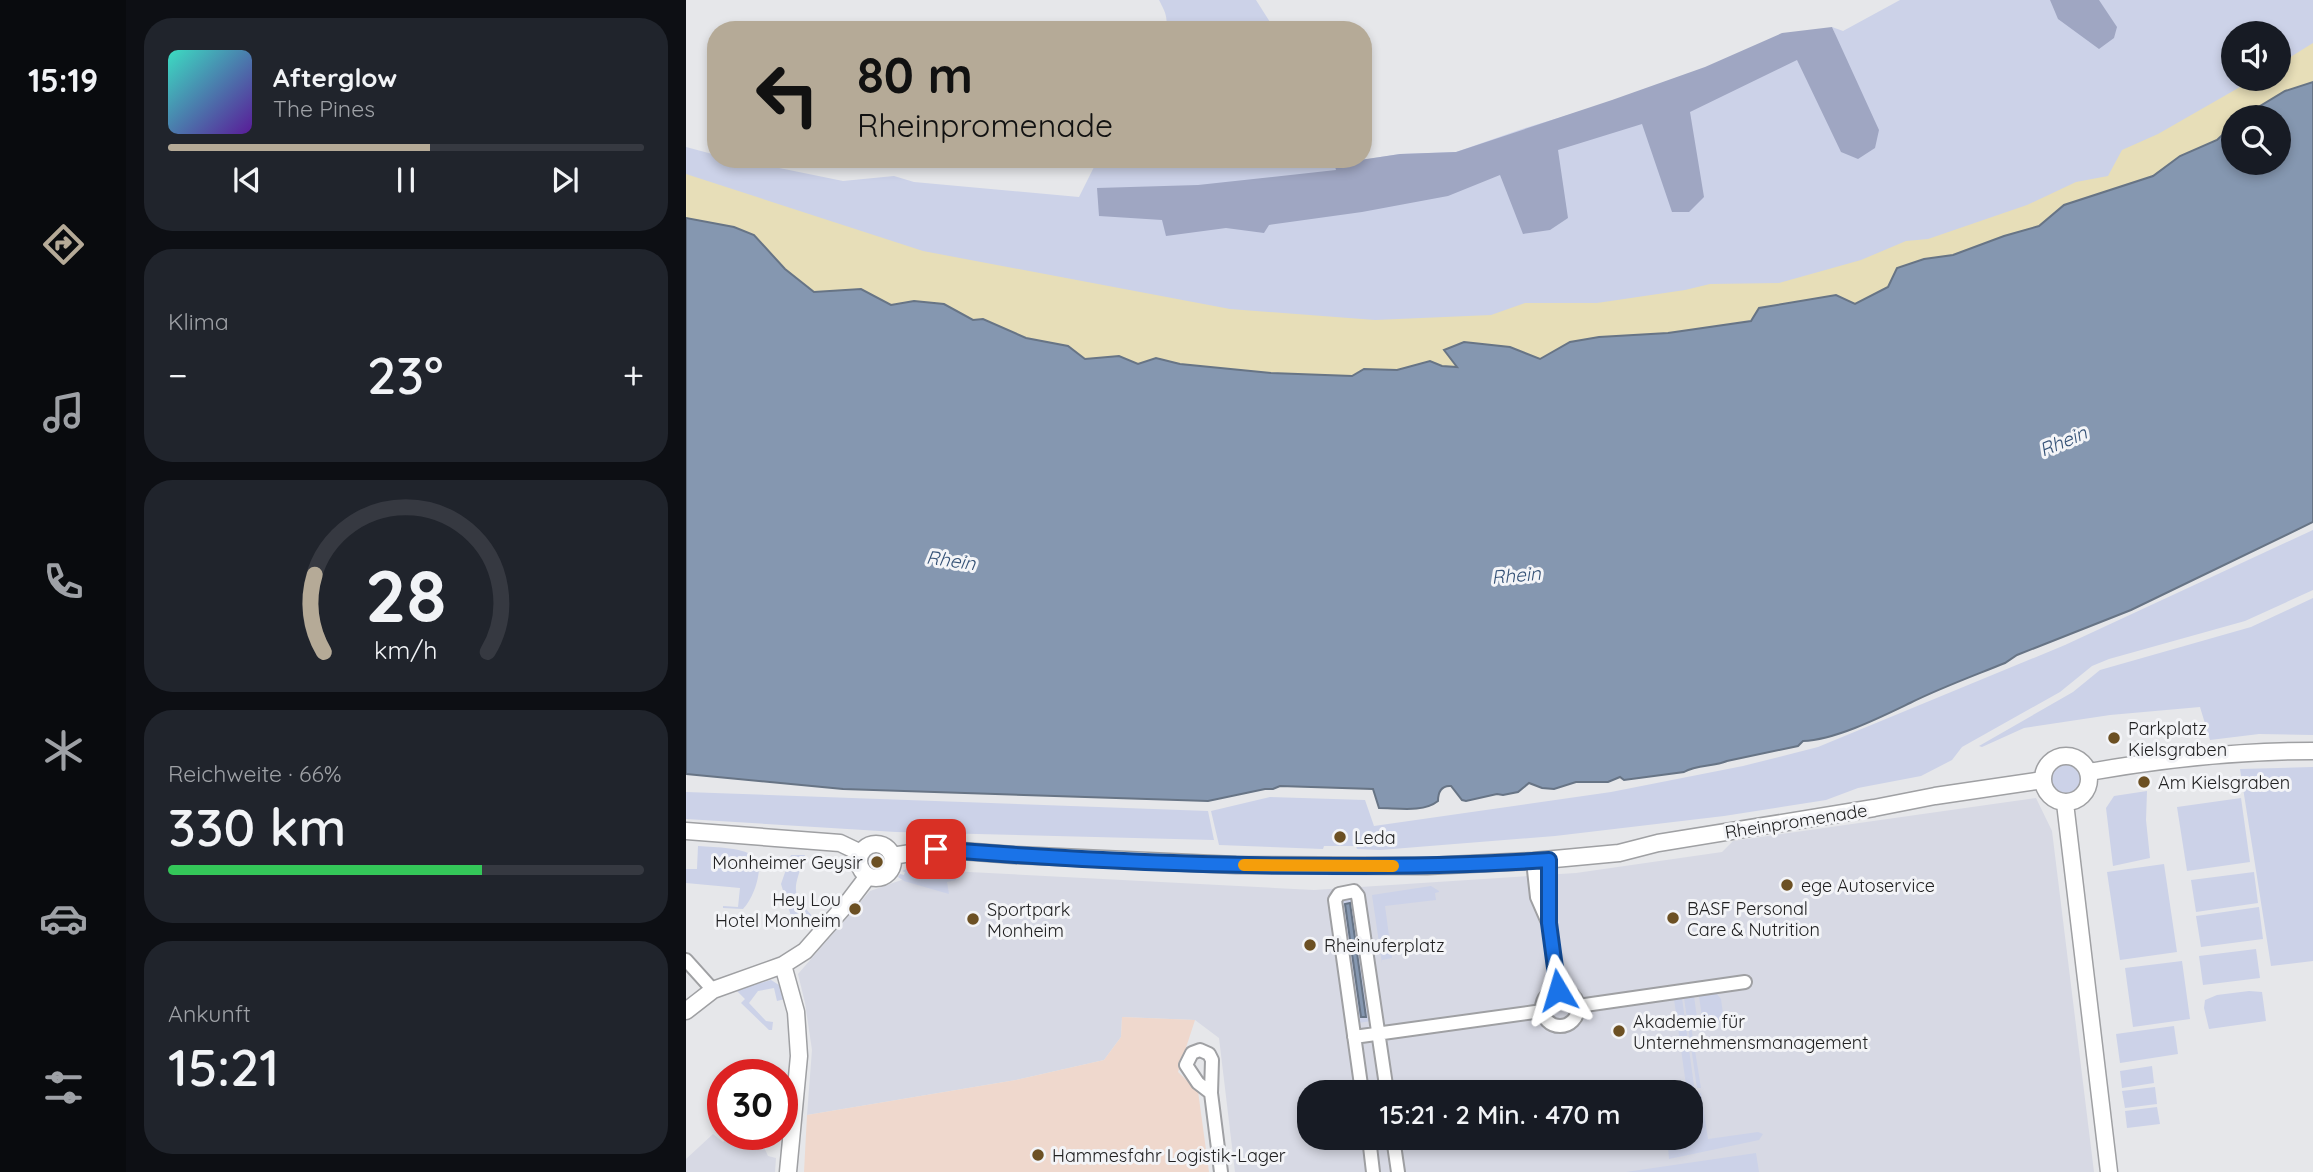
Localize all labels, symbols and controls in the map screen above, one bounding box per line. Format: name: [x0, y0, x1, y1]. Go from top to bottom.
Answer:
map controls: [2221, 21, 2291, 175]
button: sound: [2221, 21, 2291, 91]
text: 80 m: [857, 44, 973, 105]
icon: left: [742, 49, 833, 140]
text: 15:19: [28, 60, 98, 100]
text: Afterglow: [273, 61, 397, 94]
text: The Pines: [273, 94, 375, 123]
text: Rheinpromenade: [857, 105, 1113, 145]
button: search: [2221, 105, 2291, 175]
icon: previous: [228, 161, 266, 199]
icon: pause: [387, 161, 425, 199]
icon: next: [546, 161, 584, 199]
icon: directions: [39, 220, 88, 269]
text: Klima: [168, 307, 229, 336]
text: 23°: [367, 342, 443, 407]
text: −: [168, 351, 188, 399]
text: +: [623, 351, 644, 399]
icon: music: [39, 388, 88, 437]
water label: Rhein: [2036, 420, 2091, 462]
water label: Rhein: [925, 545, 978, 575]
text: 28: [365, 549, 447, 640]
icon: phone: [39, 557, 88, 606]
water label: Rhein: [1490, 561, 1543, 589]
text: km/h: [374, 634, 438, 665]
place label: Parkplatz Kielsgraben: [2128, 717, 2227, 761]
icon: climate: [39, 726, 88, 775]
marker: Parkplatz Kielsgraben: [2106, 730, 2122, 746]
text: Reichweite · 66%: [168, 759, 342, 788]
place label: Am Kielsgraben: [2158, 771, 2290, 794]
marker: Am Kielsgraben: [2136, 774, 2152, 790]
text: 330 km: [168, 794, 346, 859]
street label: Rheinpromenade: [1723, 798, 1869, 844]
pin: [906, 819, 966, 879]
place label: Leda: [1354, 826, 1396, 849]
marker: Leda: [1332, 829, 1348, 845]
icon: arrive: [917, 830, 955, 868]
place label: Monheimer Geysir: [712, 851, 863, 874]
marker: Monheimer Geysir: [869, 854, 885, 870]
place label: ege Autoservice: [1801, 874, 1935, 897]
marker: ege Autoservice: [1779, 877, 1795, 893]
place label: Hey Lou Hotel Monheim: [715, 888, 841, 932]
icon: car: [39, 894, 88, 943]
place label: BASF Personal Care & Nutrition: [1687, 897, 1820, 941]
place label: Sportpark Monheim: [987, 898, 1070, 942]
marker: Hey Lou Hotel Monheim: [847, 901, 863, 917]
marker: BASF Personal Care & Nutrition: [1665, 910, 1681, 926]
marker: Sportpark Monheim: [965, 911, 981, 927]
place label: Rheinuferplatz: [1324, 934, 1445, 957]
marker: Rheinuferplatz: [1302, 937, 1318, 953]
position arrow: [1521, 953, 1595, 1027]
text: Ankunft: [168, 999, 251, 1028]
place label: Akademie für Unternehmensmanagement: [1633, 1010, 1868, 1054]
marker: Akademie für Unternehmensmanagement: [1611, 1023, 1627, 1039]
text: 15:21: [168, 1034, 279, 1099]
speed limit sign: 30: [707, 1059, 798, 1150]
icon: filters: [39, 1063, 88, 1112]
text: 15:21 · 2 Min. · 470 m: [1380, 1098, 1620, 1131]
place label: Hammesfahr Logistik-Lager: [1052, 1144, 1286, 1167]
marker: Hammesfahr Logistik-Lager: [1030, 1147, 1046, 1163]

